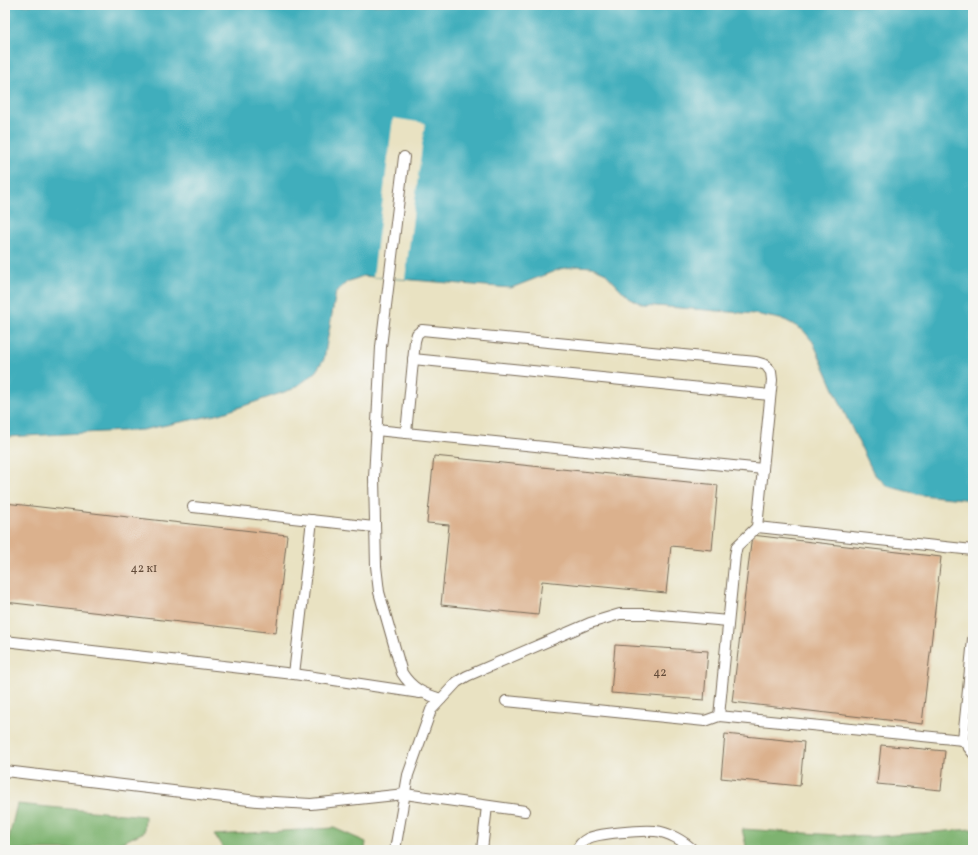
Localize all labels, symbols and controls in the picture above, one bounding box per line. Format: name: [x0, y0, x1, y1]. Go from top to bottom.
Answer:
house number: 42 к1: [130, 561, 158, 577]
house number: 42: [653, 665, 667, 681]

